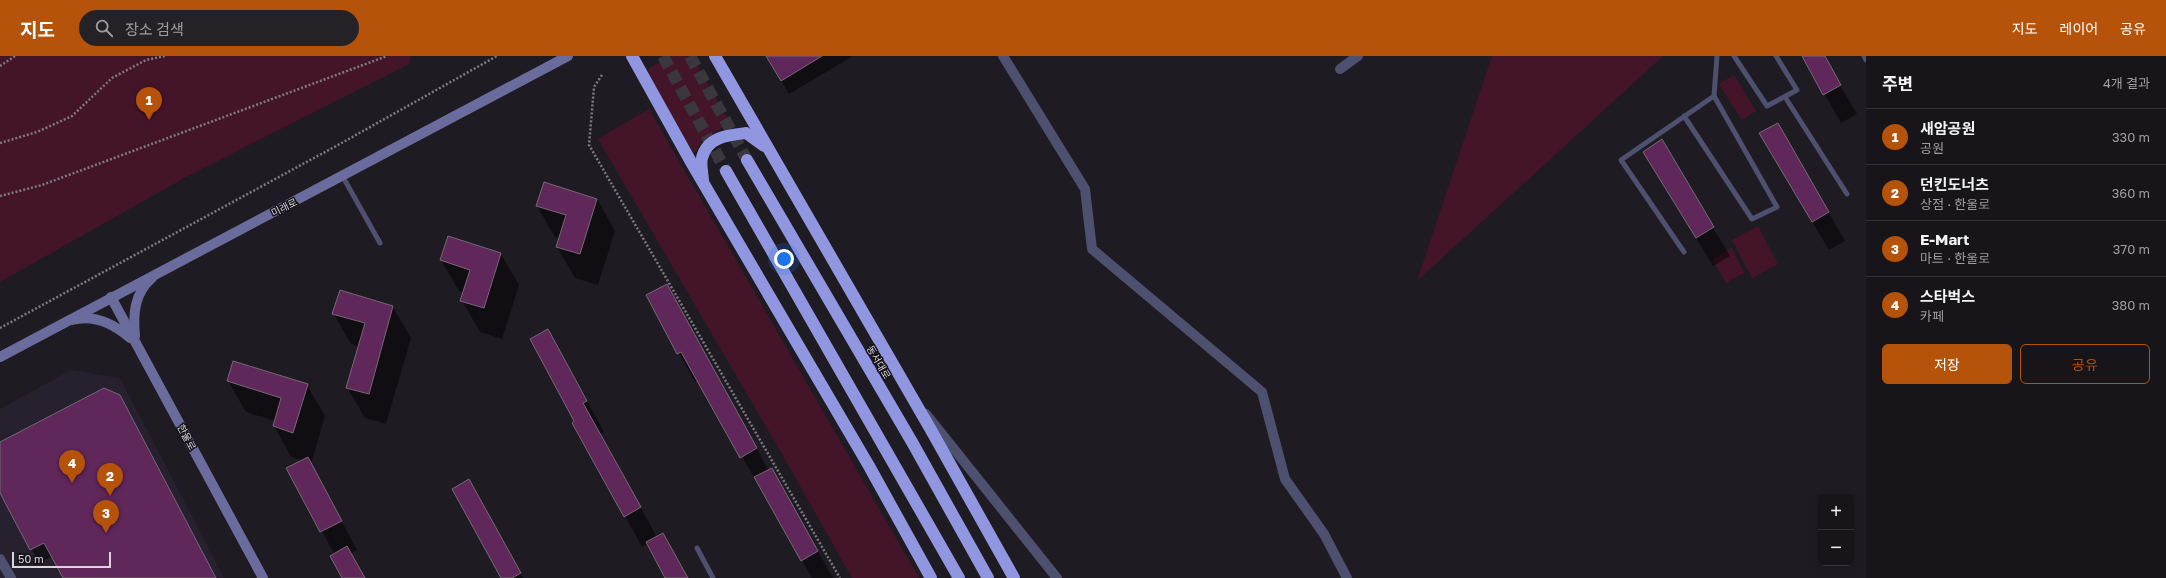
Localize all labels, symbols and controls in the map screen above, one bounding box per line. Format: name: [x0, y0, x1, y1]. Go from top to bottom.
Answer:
search box: [79, 10, 359, 46]
icon: search: [93, 17, 115, 39]
text: 지도: [20, 18, 55, 41]
text: 장소 검색: [125, 20, 184, 38]
text: 지도: [2012, 20, 2038, 37]
text: 레이어: [2060, 20, 2098, 37]
text: 공유: [2120, 20, 2146, 37]
text: 주변: [1882, 73, 1913, 94]
text: 4개 결과: [2103, 75, 2150, 91]
pin: 1: [136, 87, 162, 120]
text: 새암공원: [1920, 119, 1975, 137]
text: 1: [1892, 129, 1898, 145]
text: 330 m: [2112, 129, 2150, 145]
text: 공원: [1920, 140, 1944, 156]
text: 던킨도너츠: [1920, 175, 1989, 193]
text: 2: [1891, 185, 1899, 201]
text: 360 m: [2112, 185, 2150, 201]
street label: 미래로: [269, 195, 299, 219]
text: 상점 · 한울로: [1920, 196, 1990, 212]
text: E-Mart: [1920, 230, 1969, 248]
text: 3: [1891, 241, 1899, 257]
text: 370 m: [2113, 241, 2150, 257]
your location: [774, 249, 794, 269]
text: 마트 · 한울로: [1920, 250, 1990, 266]
text: 스타벅스: [1920, 287, 1975, 305]
text: 4: [1891, 297, 1899, 313]
text: 380 m: [2112, 297, 2150, 313]
text: 카페: [1920, 308, 1944, 324]
street label: 동서대로: [865, 343, 893, 381]
button: 저장: [1882, 344, 2012, 384]
button: 공유: [2020, 344, 2150, 384]
street label: 한울로: [175, 422, 199, 452]
pin: 4: [59, 450, 85, 483]
pin: 2: [97, 463, 123, 496]
map controls: [1818, 494, 1854, 566]
button: +: [1818, 494, 1854, 530]
pin: 3: [93, 500, 119, 533]
button: −: [1818, 530, 1854, 566]
scale bar: [12, 550, 111, 569]
text: 50 m: [18, 552, 44, 565]

